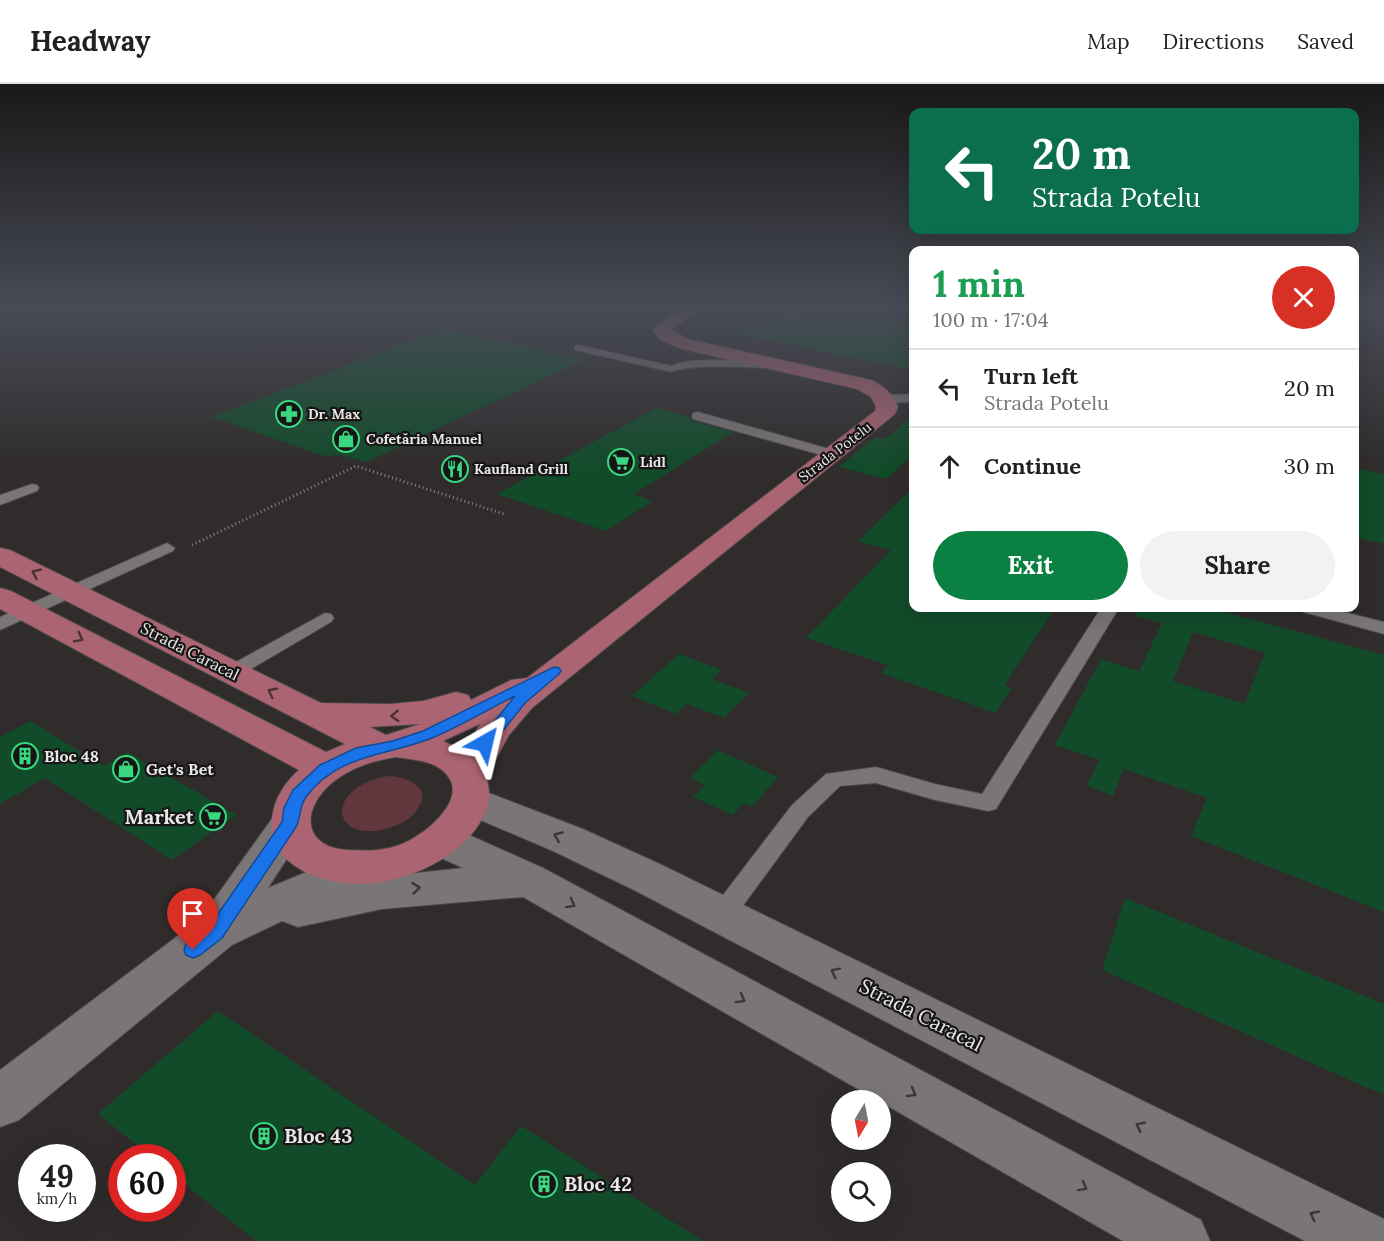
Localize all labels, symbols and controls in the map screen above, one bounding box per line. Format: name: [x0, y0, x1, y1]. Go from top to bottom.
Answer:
text: Headway: [30, 23, 150, 59]
text: Map: [1087, 28, 1130, 55]
text: Directions: [1163, 28, 1264, 55]
text: Saved: [1297, 28, 1354, 55]
text: 20 m: [1032, 127, 1131, 181]
icon: left: [933, 132, 1011, 210]
text: Strada Potelu: [1032, 180, 1201, 214]
text: 1 min: [933, 261, 1025, 307]
button: close: [1272, 266, 1335, 329]
text: 100 m · 17:04: [933, 307, 1049, 332]
text: Turn left: [984, 362, 1078, 390]
icon: left: [933, 372, 966, 405]
text: 20 m: [1284, 374, 1335, 402]
text: Strada Potelu: [984, 390, 1109, 415]
pharmacy icon: Dr. Max: [274, 399, 304, 429]
place label: Dr. Max: [308, 405, 360, 423]
street label: Strada Potelu: [795, 418, 875, 486]
shop icon: Cofetăria Manuel: [331, 424, 361, 454]
place label: Cofetăria Manuel: [366, 430, 482, 448]
supermarket icon: Lidl: [606, 447, 636, 477]
icon: ahead: [933, 450, 966, 483]
text: Continue: [984, 452, 1081, 480]
text: 30 m: [1284, 452, 1335, 480]
place label: Lidl: [640, 453, 666, 471]
restaurant icon: Kaufland Grill: [440, 454, 470, 484]
place label: Kaufland Grill: [474, 460, 569, 478]
button: Exit: [933, 531, 1128, 600]
button: Share: [1140, 531, 1335, 600]
one-way arrow: [31, 569, 42, 581]
street label: Strada Caracal: [137, 618, 243, 684]
one-way arrow: [72, 631, 83, 642]
one-way arrow: [267, 688, 278, 700]
one-way arrow: [390, 709, 399, 722]
position arrow: [453, 711, 517, 775]
building icon: Bloc 48: [10, 741, 40, 771]
place label: Bloc 48: [44, 746, 99, 766]
shop icon: Get's Bet: [111, 754, 141, 784]
place label: Get's Bet: [146, 759, 214, 779]
supermarket icon: Market: [198, 802, 228, 832]
place label: Market: [124, 804, 195, 829]
one-way arrow: [553, 831, 564, 843]
one-way arrow: [411, 883, 421, 895]
pin: [167, 888, 218, 950]
icon: arrive: [176, 897, 209, 930]
one-way arrow: [565, 897, 575, 908]
one-way arrow: [831, 968, 841, 979]
street label: Strada Caracal: [855, 973, 987, 1056]
one-way arrow: [735, 991, 746, 1003]
one-way arrow: [906, 1086, 916, 1097]
north arrow: [831, 1090, 891, 1150]
map controls: [831, 1090, 891, 1222]
building icon: Bloc 43: [249, 1121, 279, 1151]
one-way arrow: [1135, 1122, 1146, 1134]
place label: Bloc 43: [284, 1123, 352, 1148]
speed limit sign: 60: [108, 1144, 186, 1222]
text: 49: [40, 1157, 74, 1195]
button: search: [831, 1162, 891, 1222]
building icon: Bloc 42: [529, 1169, 559, 1199]
place label: Bloc 42: [564, 1171, 632, 1196]
one-way arrow: [1077, 1180, 1087, 1191]
text: km/h: [37, 1189, 77, 1208]
one-way arrow: [1309, 1210, 1320, 1222]

